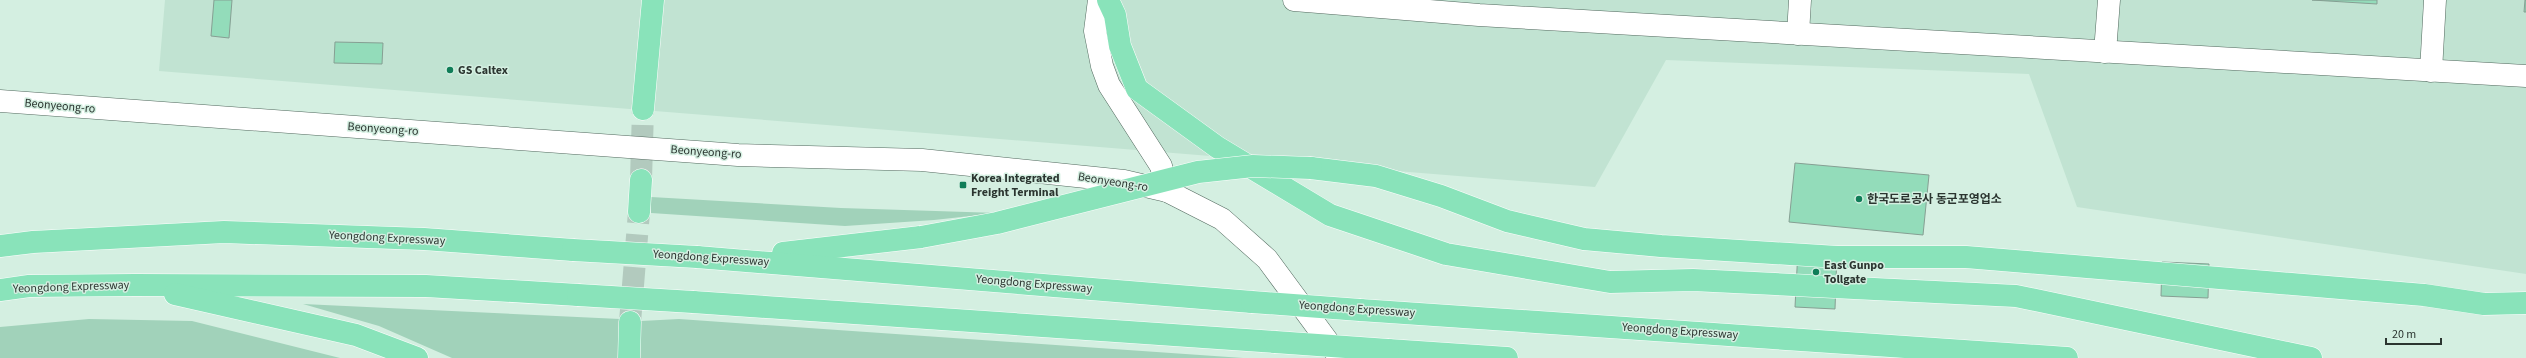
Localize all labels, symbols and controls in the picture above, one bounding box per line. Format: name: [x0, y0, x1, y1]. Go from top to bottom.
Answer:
place label: GS Caltex: [458, 62, 508, 79]
marker: GS Caltex: [445, 65, 455, 75]
street label: Beonyeong-ro: [24, 94, 96, 118]
street label: Beonyeong-ro: [347, 118, 419, 140]
street label: Beonyeong-ro: [670, 141, 742, 163]
street label: Beonyeong-ro: [1077, 168, 1149, 196]
place label: Korea Integrated Freight Terminal: [971, 170, 1060, 201]
marker: Korea Integrated Freight Terminal: [958, 180, 968, 190]
place label: 한국도로공사 동군포영업소: [1867, 191, 2002, 208]
marker: 한국도로공사 동군포영업소: [1854, 194, 1864, 204]
street label: Yeongdong Expressway: [327, 226, 446, 250]
street label: Yeongdong Expressway: [651, 245, 770, 271]
place label: East Gunpo Tollgate: [1824, 257, 1884, 288]
marker: East Gunpo Tollgate: [1811, 267, 1821, 277]
street label: Yeongdong Expressway: [974, 270, 1093, 298]
street label: Yeongdong Expressway: [11, 276, 130, 298]
street label: Yeongdong Expressway: [1297, 296, 1416, 322]
street label: Yeongdong Expressway: [1620, 318, 1739, 344]
scale bar: [2386, 320, 2441, 346]
text: 20 m: [2392, 326, 2416, 343]

